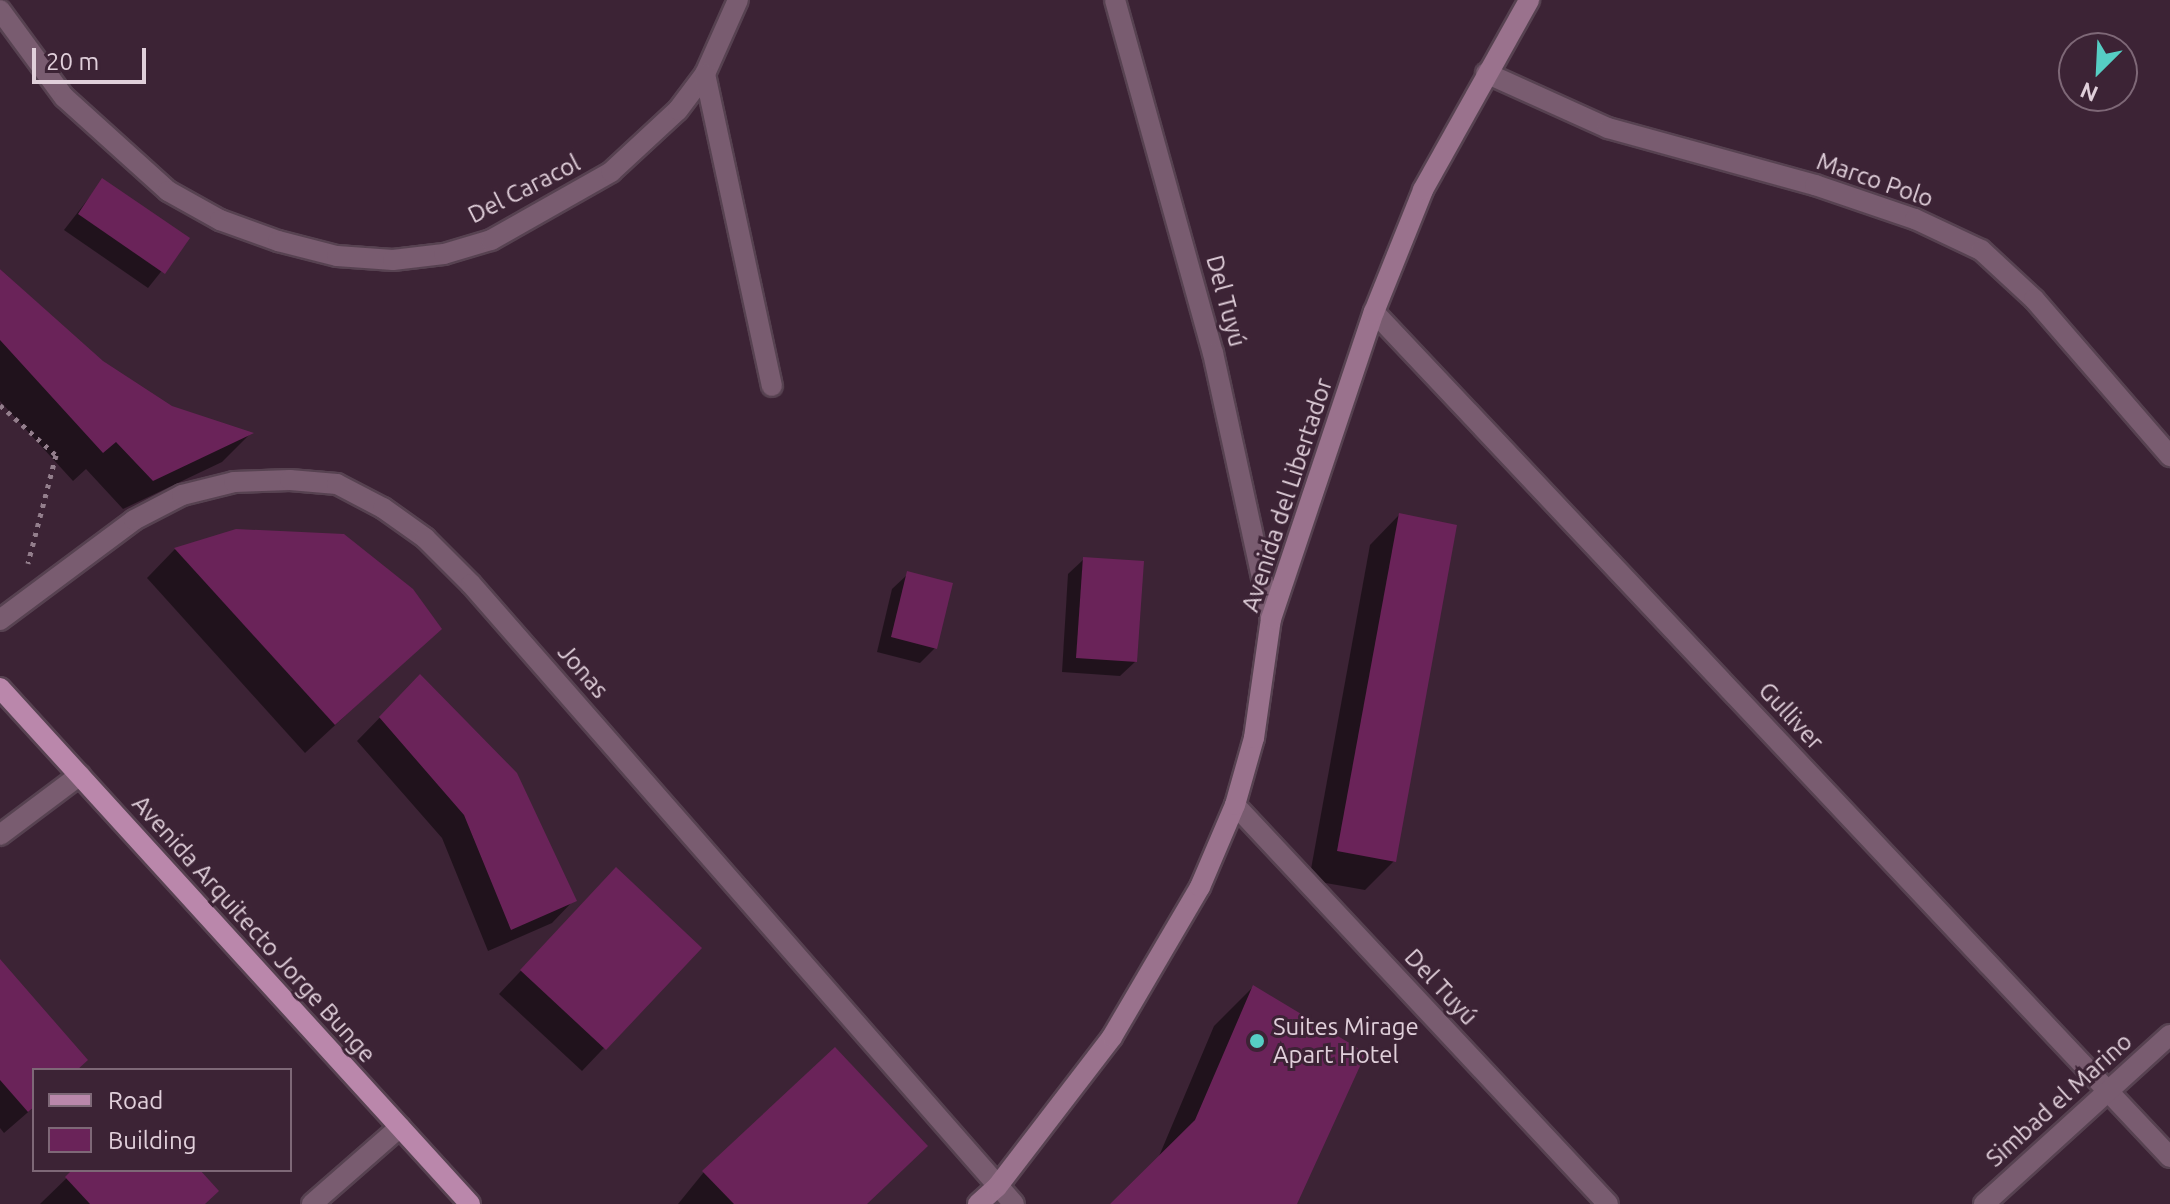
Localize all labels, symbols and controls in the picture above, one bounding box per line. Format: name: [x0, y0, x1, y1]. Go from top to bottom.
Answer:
scale bar: [36, 32, 150, 82]
north arrow: [2058, 32, 2138, 112]
text: 20 m: [46, 48, 99, 75]
text: N: [2076, 78, 2101, 107]
street label: Marco Polo: [1813, 147, 1937, 213]
street label: Del Caracol: [463, 149, 585, 229]
street label: Del Tuyú: [1200, 252, 1252, 350]
street label: Avenida del Libertador: [1236, 375, 1338, 615]
street label: Jonas: [552, 638, 614, 704]
street label: Gulliver: [1753, 676, 1829, 756]
street label: Avenida Arquitecto Jorge Bunge: [126, 789, 382, 1069]
street label: Del Tuyú: [1399, 943, 1483, 1031]
place label: Suites Mirage Apart Hotel: [1273, 1013, 1419, 1069]
street label: Simbad el Marino: [1980, 1027, 2138, 1173]
marker: Suites Mirage Apart Hotel: [1248, 1032, 1266, 1050]
legend: [32, 1068, 292, 1172]
text: Road: [108, 1087, 163, 1114]
text: Building: [108, 1127, 196, 1154]

